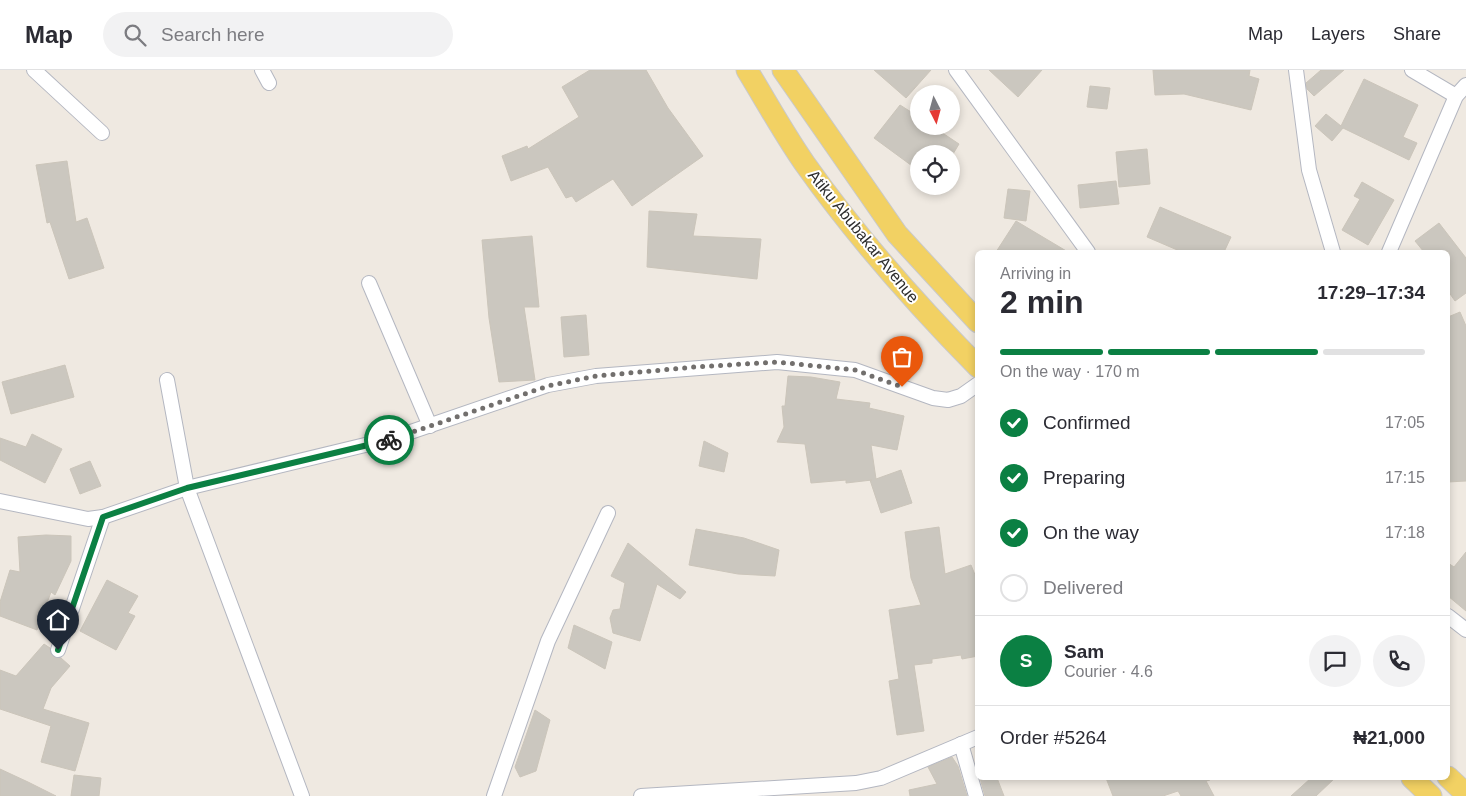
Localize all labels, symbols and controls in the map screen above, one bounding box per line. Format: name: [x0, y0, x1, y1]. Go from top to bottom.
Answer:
search box: [103, 12, 453, 57]
text: Map: [25, 21, 73, 48]
icon: search: [121, 21, 149, 49]
text: Search here: [161, 24, 265, 45]
text: Map: [1248, 24, 1283, 44]
text: Layers: [1311, 24, 1365, 44]
text: Share: [1393, 24, 1441, 44]
north arrow: [910, 85, 960, 135]
map controls: [910, 85, 960, 195]
button: locate: [910, 145, 960, 195]
street label: Atiku Abubakar Avenue: [805, 167, 922, 306]
text: Arriving in: [1000, 265, 1071, 282]
text: 17:29–17:34: [1317, 282, 1425, 303]
text: 2 min: [1000, 284, 1084, 320]
pin: [881, 336, 923, 387]
icon: bag: [888, 343, 916, 371]
text: On the way · 170 m: [1000, 363, 1140, 380]
icon: check: [1000, 409, 1028, 437]
text: Confirmed: [1043, 412, 1131, 433]
text: 17:05: [1385, 414, 1425, 431]
courier: [364, 415, 414, 465]
icon: bike: [375, 426, 403, 454]
icon: check: [1000, 464, 1028, 492]
text: Preparing: [1043, 467, 1125, 488]
text: 17:15: [1385, 469, 1425, 486]
icon: check: [1000, 519, 1028, 547]
text: On the way: [1043, 522, 1139, 543]
text: 17:18: [1385, 524, 1425, 541]
text: Delivered: [1043, 577, 1123, 598]
pin: [37, 599, 79, 650]
icon: home: [44, 606, 72, 634]
button: chat: [1309, 635, 1361, 687]
button: phone: [1373, 635, 1425, 687]
text: Sam: [1064, 641, 1104, 662]
text: S: [1020, 650, 1032, 671]
text: Courier · 4.6: [1064, 663, 1153, 680]
text: Order #5264: [1000, 727, 1107, 748]
text: ₦21,000: [1353, 727, 1425, 748]

